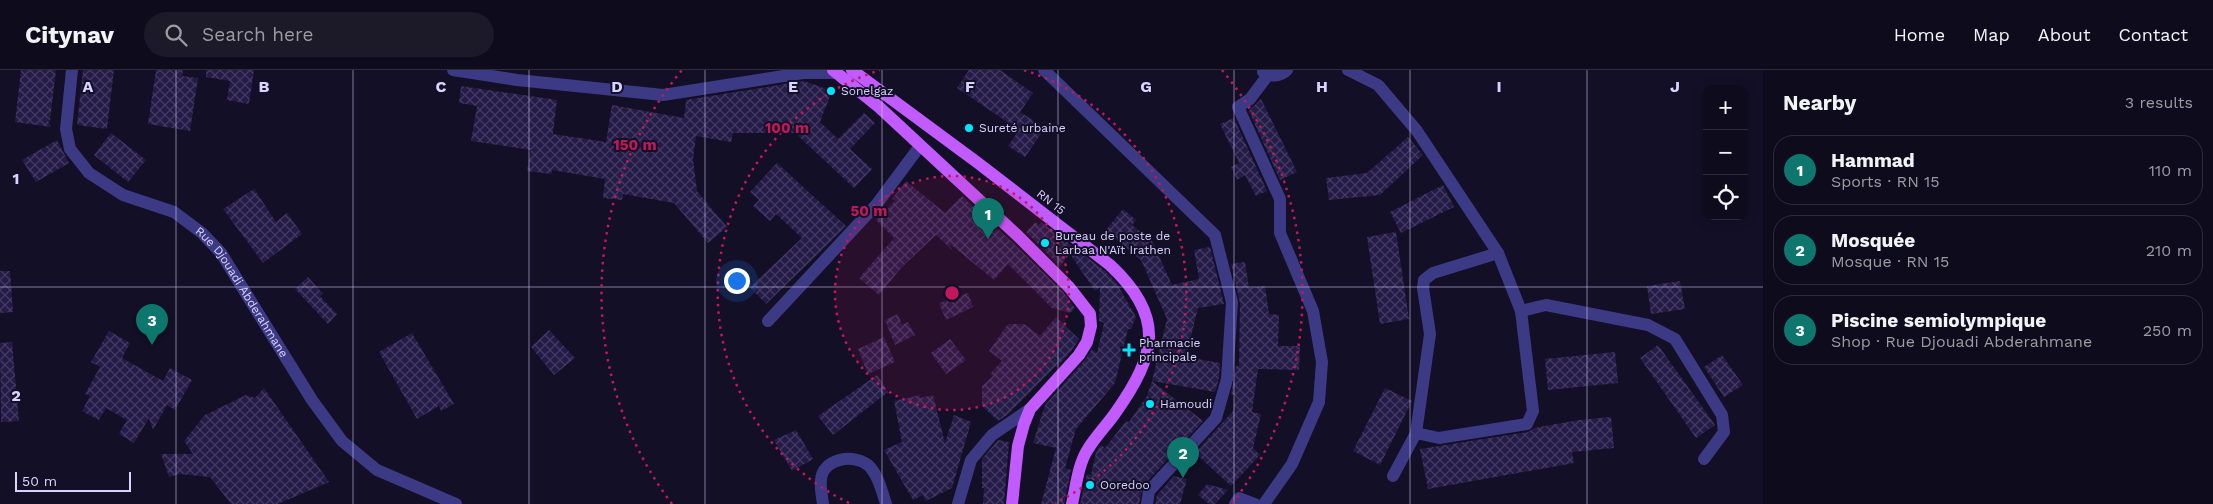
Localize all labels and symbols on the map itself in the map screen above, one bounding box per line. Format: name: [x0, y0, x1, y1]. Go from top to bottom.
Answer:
text: A: [83, 77, 94, 96]
text: B: [259, 77, 270, 96]
text: C: [436, 77, 447, 96]
text: D: [611, 77, 623, 96]
text: E: [788, 77, 798, 96]
text: F: [965, 77, 975, 96]
text: G: [1140, 77, 1152, 96]
text: H: [1316, 77, 1328, 96]
text: I: [1496, 77, 1502, 96]
text: J: [1670, 77, 1680, 96]
place label: Sonelgaz: [841, 84, 894, 98]
marker: Sonelgaz: [825, 85, 837, 97]
text: 100 m: [765, 119, 809, 137]
place label: Sureté urbaine: [979, 121, 1066, 135]
marker: Sureté urbaine: [963, 122, 975, 134]
text: 150 m: [613, 136, 657, 154]
text: 1: [13, 169, 19, 188]
street label: RN 15: [1034, 187, 1068, 217]
pin: 1: [972, 198, 1004, 239]
text: 50 m: [851, 202, 887, 220]
street label: Rue Djouadi Abderahmane: [193, 224, 291, 360]
place label: Bureau de poste de Larbaa N'Aït Irathen: [1055, 229, 1171, 257]
marker: Bureau de poste de Larbaa N'Aït Irathen: [1039, 237, 1051, 249]
your location: [724, 268, 750, 294]
centre of rings: [943, 284, 961, 302]
pin: 3: [136, 304, 168, 345]
place label: Pharmacie principale: [1139, 336, 1201, 364]
marker: Pharmacie principale: [1123, 344, 1135, 356]
text: 2: [11, 386, 21, 405]
place label: Hamoudi: [1160, 397, 1212, 411]
marker: Hamoudi: [1144, 398, 1156, 410]
pin: 2: [1167, 437, 1199, 478]
scale bar: [15, 469, 131, 492]
place label: Ooredoo: [1100, 478, 1150, 492]
marker: Ooredoo: [1084, 479, 1096, 491]

